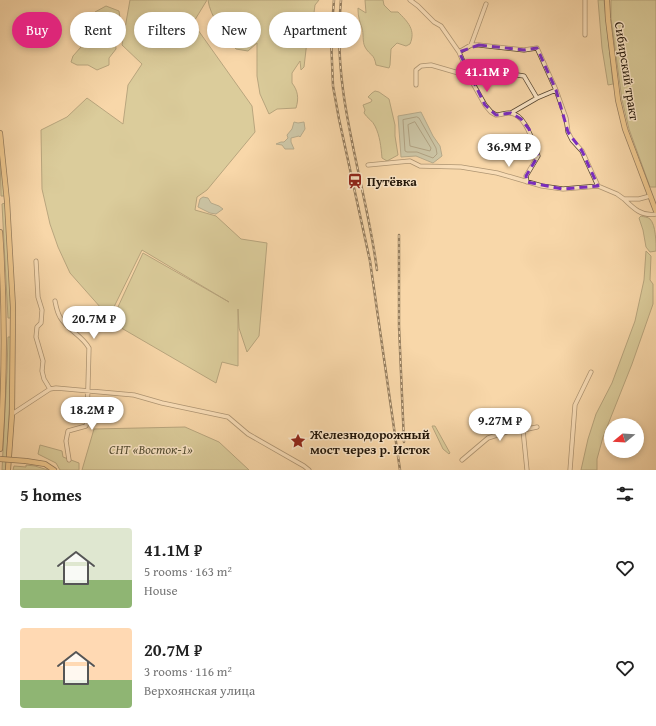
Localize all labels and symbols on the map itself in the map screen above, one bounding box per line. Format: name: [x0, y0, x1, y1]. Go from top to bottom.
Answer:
street label: Сибирский тракт: [610, 20, 644, 122]
pin: 41.1M ₽: [450, 59, 524, 93]
pin: 36.9M ₽: [472, 134, 546, 168]
station icon: Путёвка: [346, 172, 364, 190]
place label: Путёвка: [367, 172, 417, 191]
pin: 20.7M ₽: [57, 306, 131, 340]
pin: 18.2M ₽: [55, 397, 129, 431]
pin: 9.27M ₽: [463, 408, 537, 442]
north arrow: [604, 418, 644, 458]
place label: Железнодорожный мост через р. Исток: [309, 425, 430, 459]
place icon: Железнодорожный мост через р. Исток: [289, 432, 307, 450]
park label: СНТ «Восток-1»: [109, 440, 193, 459]

